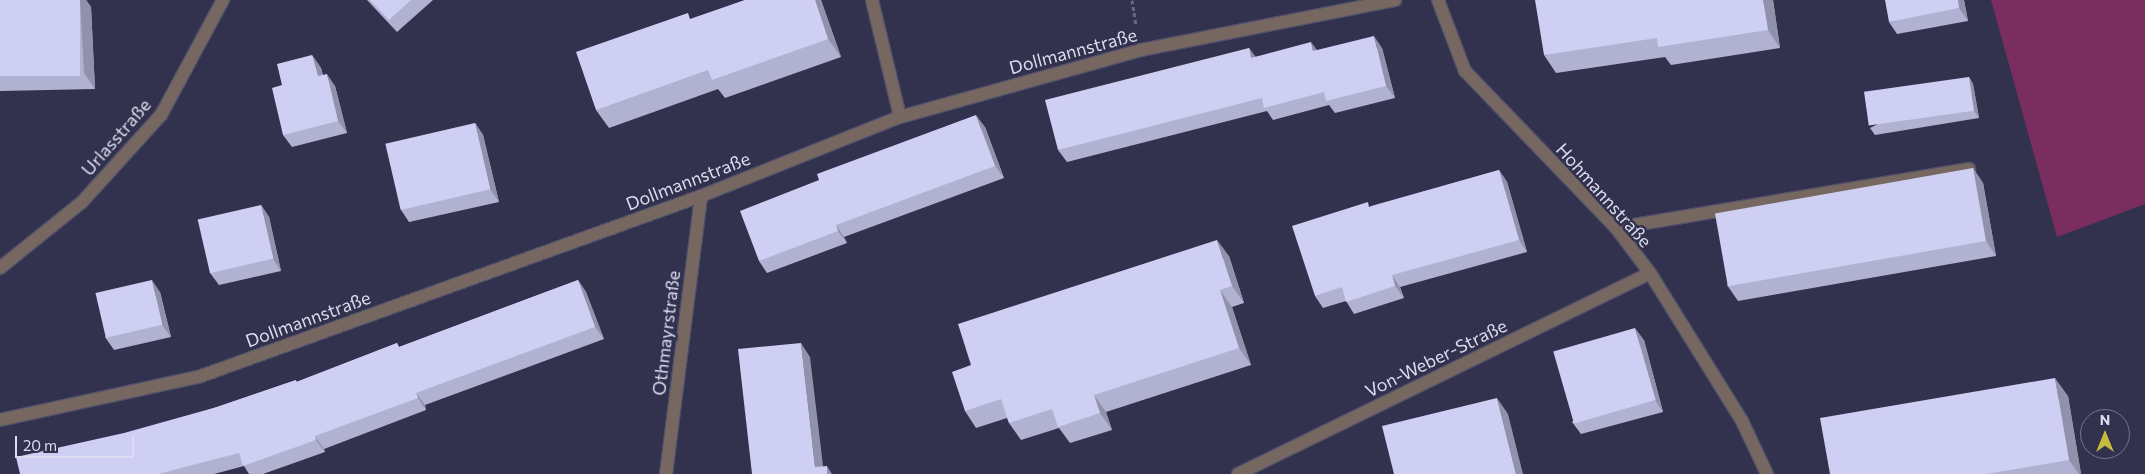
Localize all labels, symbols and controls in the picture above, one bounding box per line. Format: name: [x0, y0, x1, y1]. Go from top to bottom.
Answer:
street label: Dollmannstraße: [1007, 24, 1139, 78]
street label: Urlasstraße: [77, 94, 155, 180]
street label: Hohmannstraße: [1552, 138, 1656, 252]
street label: Dollmannstraße: [623, 147, 753, 215]
street label: Othmayrstraße: [648, 269, 684, 397]
street label: Dollmannstraße: [243, 286, 373, 352]
street label: Von-Weber-Straße: [1362, 314, 1510, 402]
north arrow: [2080, 409, 2130, 459]
text: N: [2100, 411, 2110, 428]
scale bar: [18, 426, 136, 458]
text: 20 m: [23, 436, 57, 454]

